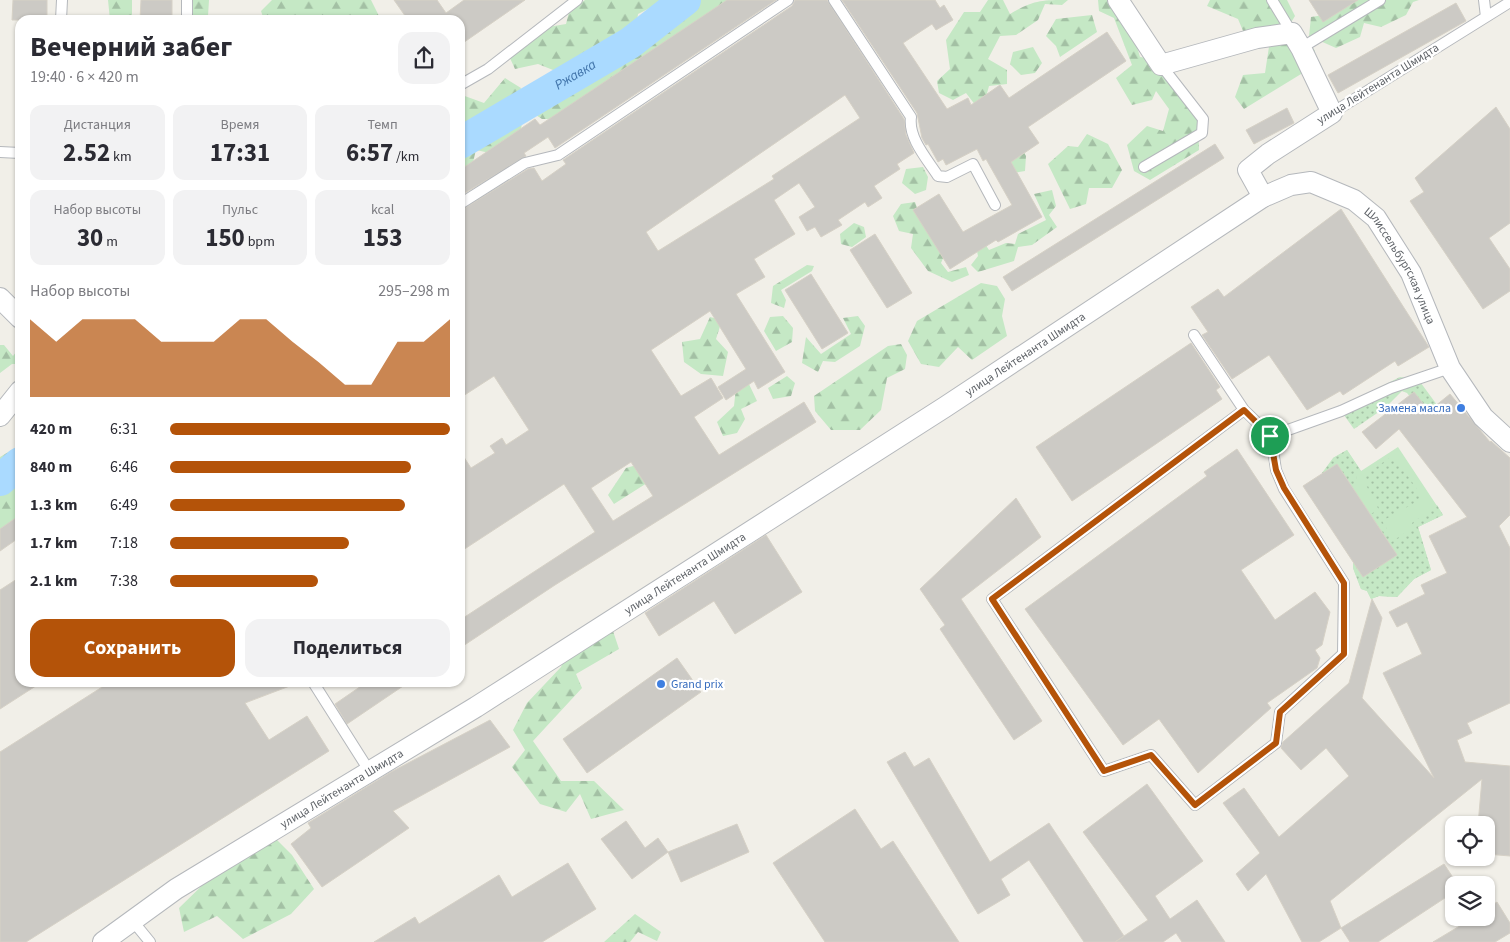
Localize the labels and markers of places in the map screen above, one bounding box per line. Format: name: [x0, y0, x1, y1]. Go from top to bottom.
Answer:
place label: Замена масла: [1378, 400, 1451, 417]
marker: Замена масла: [1455, 402, 1467, 414]
pin: [1249, 415, 1291, 457]
place label: Grand prix: [671, 676, 724, 693]
marker: Grand prix: [655, 678, 667, 690]

